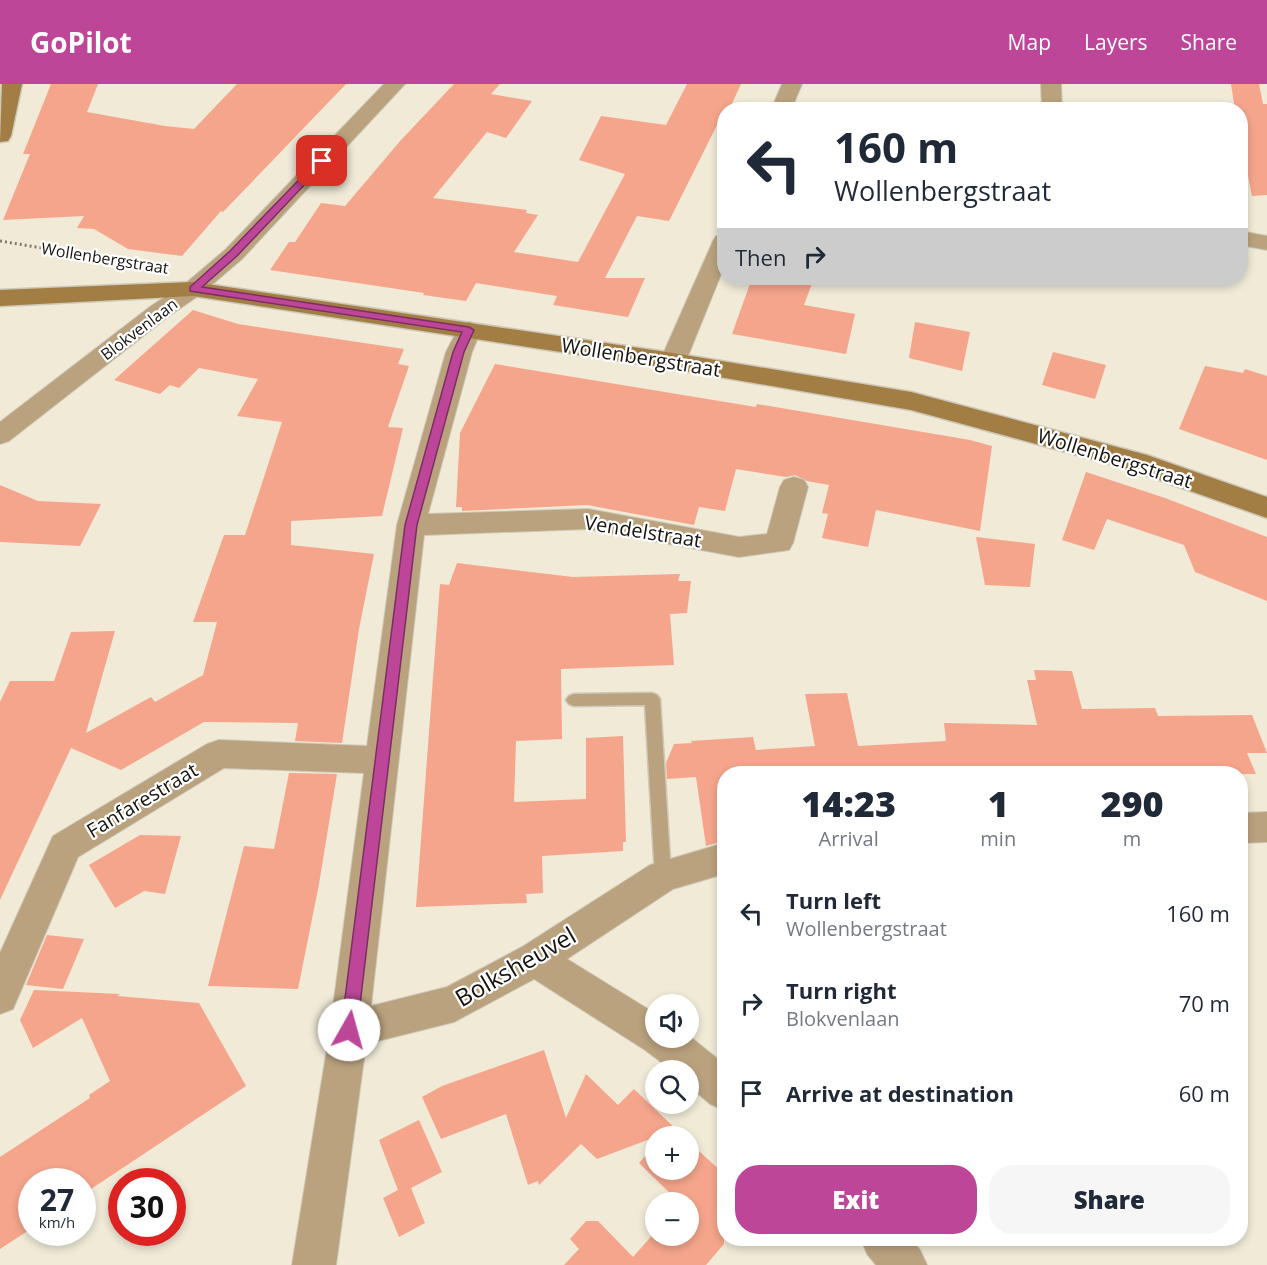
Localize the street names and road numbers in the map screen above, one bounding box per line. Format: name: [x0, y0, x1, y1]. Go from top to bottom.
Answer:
street label: Wollenbergstraat: [40, 237, 171, 279]
street label: Blokvenlaan: [96, 293, 182, 365]
street label: Wollenbergstraat: [559, 331, 723, 383]
street label: Wollenbergstraat: [1034, 422, 1196, 494]
street label: Vendelstraat: [583, 508, 703, 554]
street label: Fanfarestraat: [81, 756, 203, 844]
street label: Bolksheuvel: [449, 918, 581, 1014]

